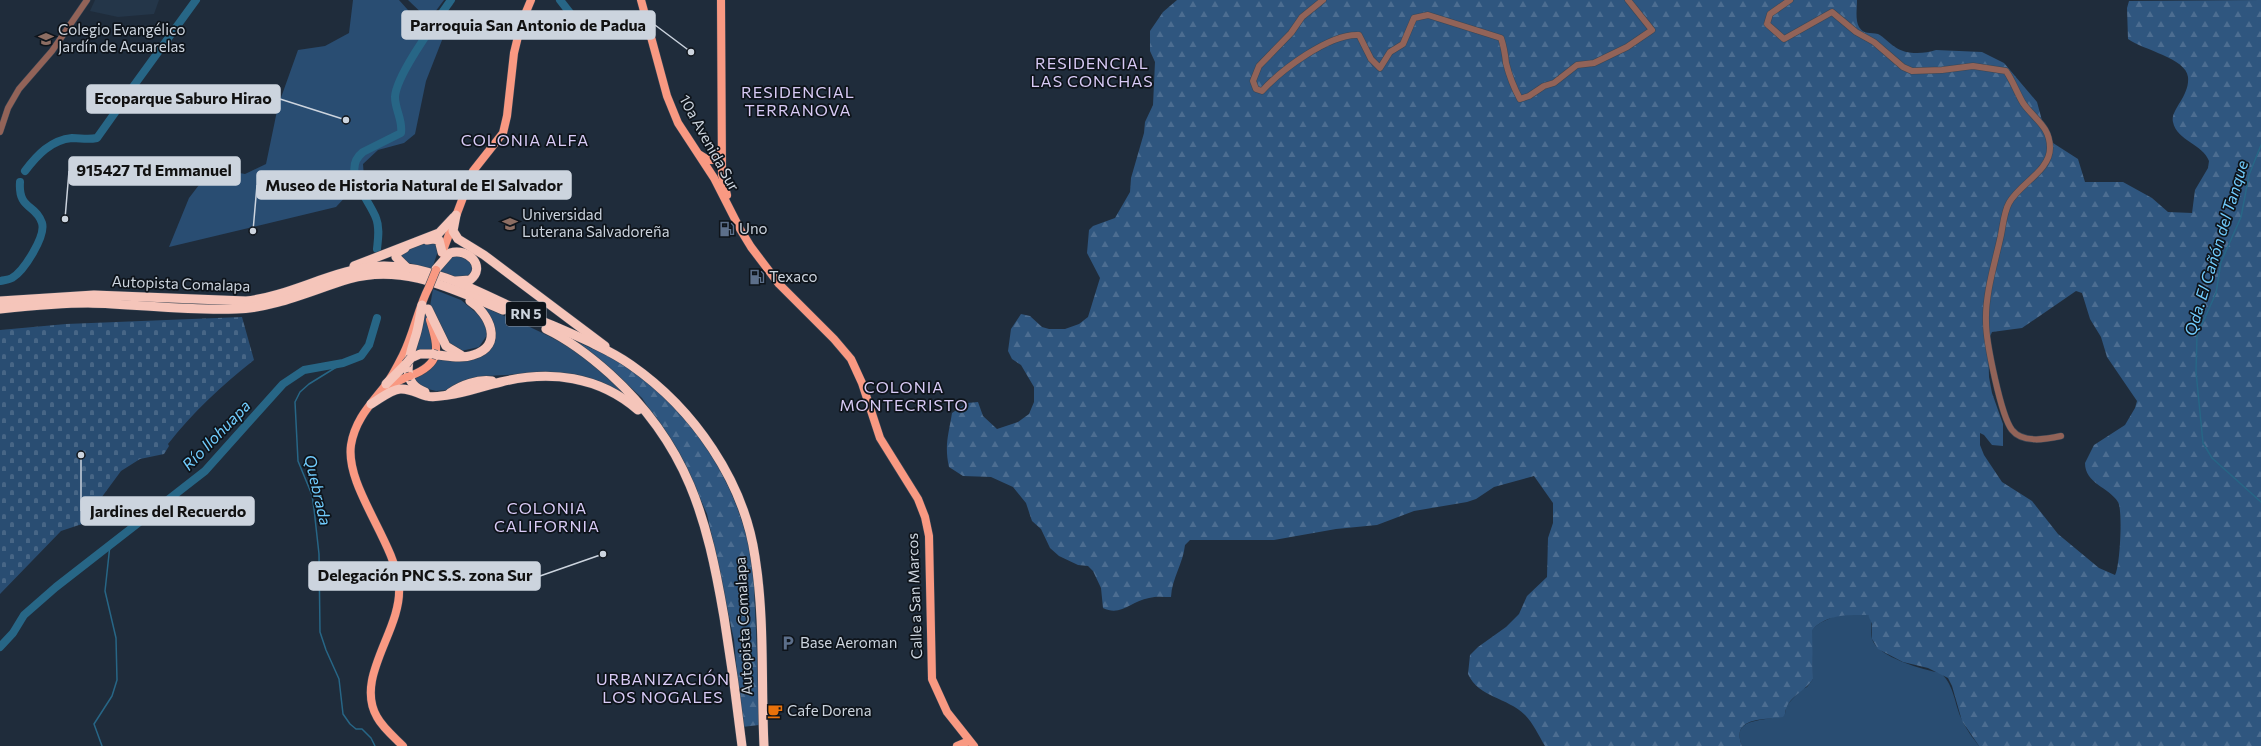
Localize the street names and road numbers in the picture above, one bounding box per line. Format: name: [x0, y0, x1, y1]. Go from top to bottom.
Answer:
street label: 10a Avenida Sur: [676, 91, 744, 194]
street label: Autopista Comalapa: [112, 272, 251, 294]
road number: RN 5: [506, 302, 546, 326]
street label: Calle a San Marcos: [903, 532, 925, 659]
street label: Autopista Comalapa: [730, 556, 756, 696]

